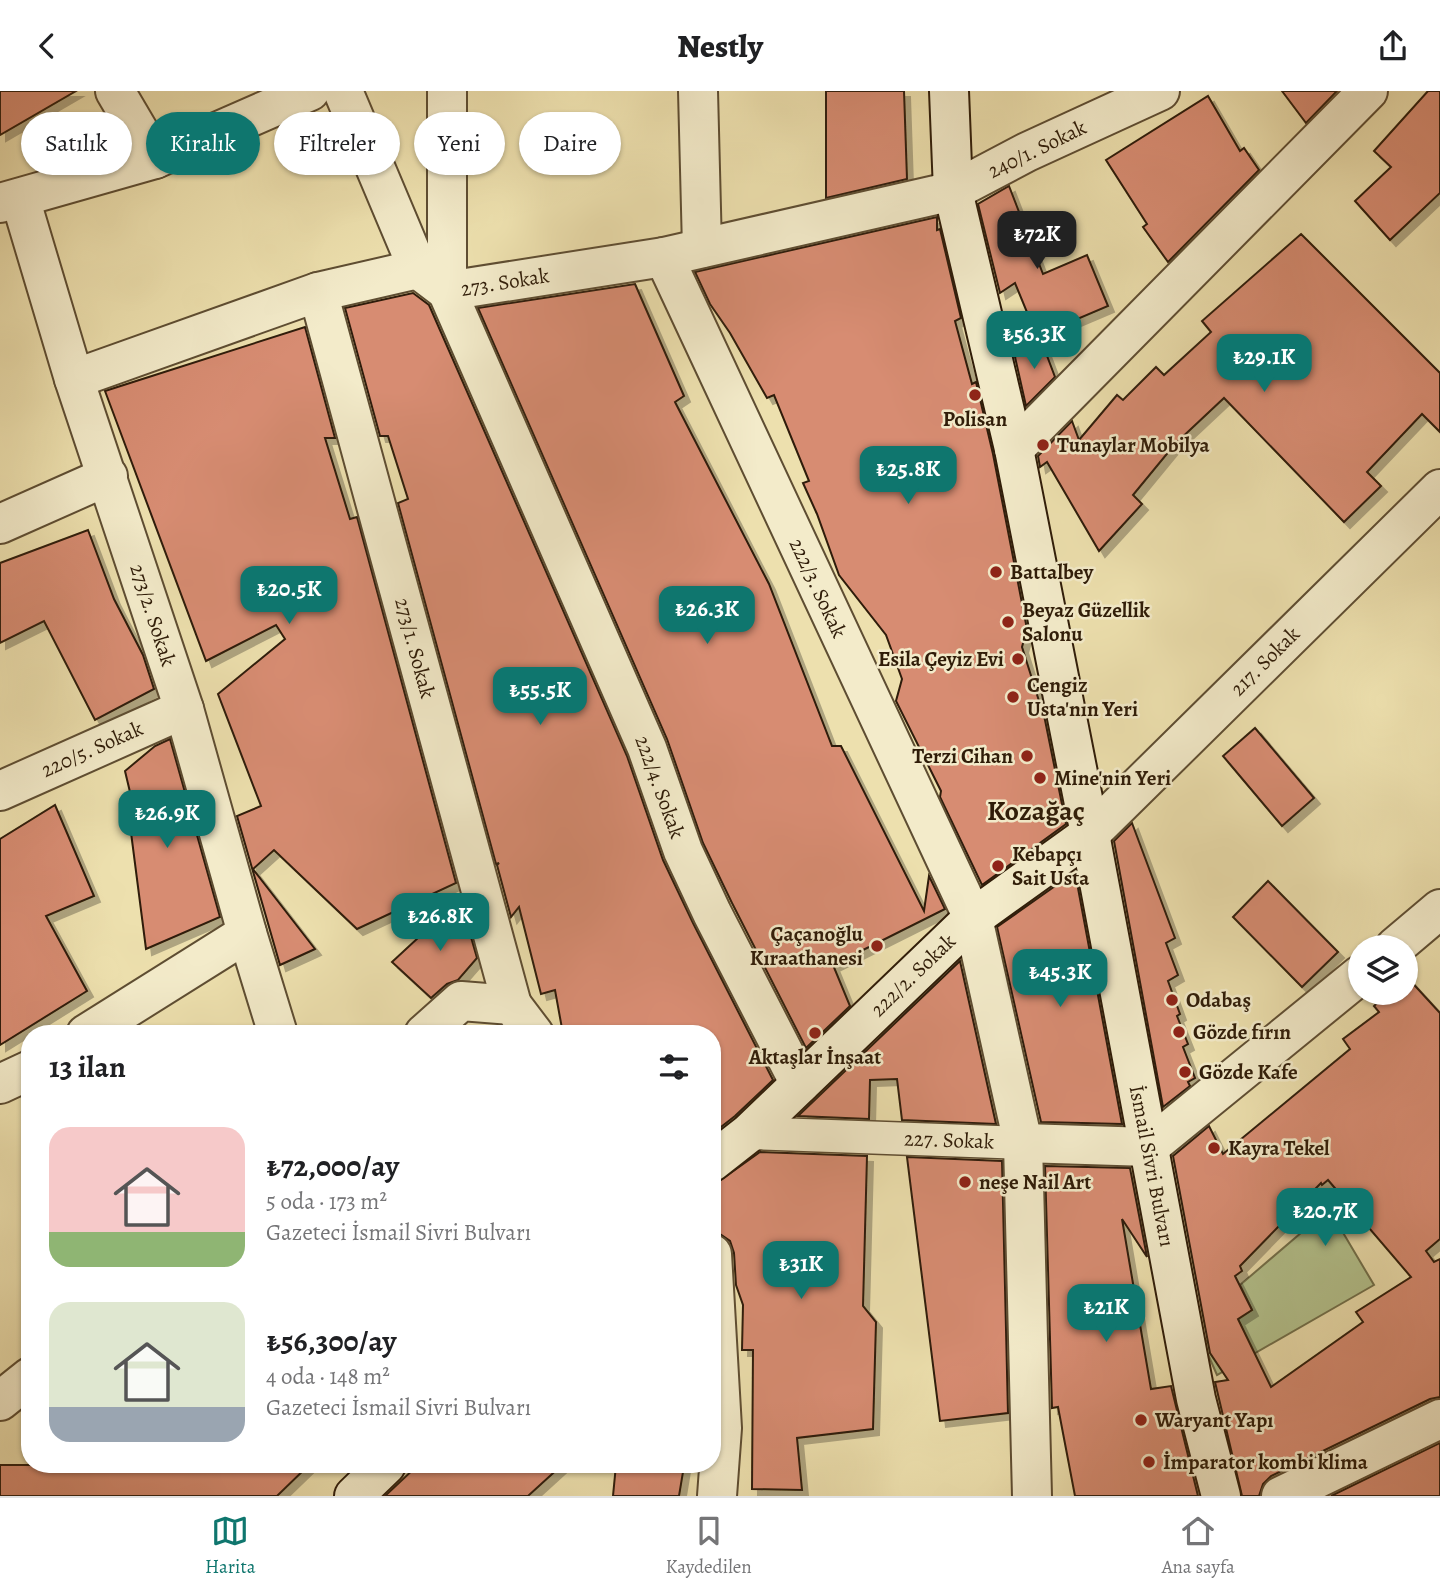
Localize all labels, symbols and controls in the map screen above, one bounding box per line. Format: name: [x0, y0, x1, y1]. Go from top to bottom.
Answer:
text: Nestly: [677, 24, 763, 68]
icon: back: [28, 27, 66, 65]
icon: share: [1374, 27, 1412, 65]
chip: Satılık: [21, 112, 132, 175]
chip: Kiralık: [146, 112, 260, 175]
chip: Filtreler: [274, 112, 400, 175]
chip: Yeni: [414, 112, 505, 175]
chip: Daire: [519, 112, 621, 175]
street label: 240/1. Sokak: [983, 113, 1091, 185]
pin: ₺72K: [996, 211, 1078, 271]
text: ₺72K: [1013, 218, 1061, 249]
street label: 273. Sokak: [459, 261, 552, 303]
pin: ₺56.3K: [977, 311, 1091, 371]
text: ₺56.3K: [1002, 318, 1066, 349]
pin: ₺29.1K: [1207, 335, 1321, 394]
text: ₺29.1K: [1233, 341, 1295, 372]
marker: Polisan: [967, 387, 983, 403]
place label: Polisan: [943, 405, 1007, 433]
place label: Tunaylar Mobilya: [1057, 431, 1211, 459]
marker: Tunaylar Mobilya: [1035, 437, 1051, 453]
pin: ₺25.8K: [851, 447, 965, 506]
text: ₺25.8K: [876, 453, 940, 484]
street label: 222/3. Sokak: [783, 534, 854, 643]
place label: Battalbey: [1010, 558, 1094, 586]
street label: 273/2. Sokak: [123, 560, 183, 670]
marker: Battalbey: [988, 564, 1004, 580]
pin: ₺20.5K: [232, 567, 346, 626]
text: ₺20.5K: [256, 573, 322, 604]
pin: ₺26.3K: [650, 587, 764, 646]
text: ₺26.3K: [675, 593, 739, 624]
street label: 273/1. Sokak: [388, 595, 442, 702]
place label: Beyaz Güzellik Salonu: [1022, 596, 1150, 648]
marker: Beyaz Güzellik Salonu: [1000, 614, 1016, 630]
street label: 217. Sokak: [1224, 620, 1306, 702]
place label: Esila Çeyiz Evi: [878, 645, 1004, 673]
marker: Esila Çeyiz Evi: [1010, 651, 1026, 667]
pin: ₺55.5K: [483, 667, 597, 727]
place label: Cengiz Usta'nın Yeri: [1027, 671, 1138, 723]
text: ₺55.5K: [509, 674, 571, 705]
marker: Cengiz Usta'nın Yeri: [1005, 689, 1021, 705]
street label: 220/5. Sokak: [37, 714, 148, 784]
street label: 222/4. Sokak: [628, 732, 692, 843]
place label: Terzi Cihan: [912, 742, 1013, 770]
marker: Terzi Cihan: [1019, 748, 1035, 764]
place label: Mine'nin Yeri: [1054, 764, 1171, 792]
marker: Mine'nin Yeri: [1032, 770, 1048, 786]
pin: ₺26.9K: [110, 791, 224, 850]
district label: Kozağaç: [987, 792, 1085, 830]
text: ₺26.9K: [134, 797, 200, 828]
place label: Kebapçı Sait Usta: [1012, 840, 1090, 892]
marker: Kebapçı Sait Usta: [990, 858, 1006, 874]
pin: ₺26.8K: [383, 893, 497, 953]
text: ₺26.8K: [407, 900, 473, 931]
place label: Çaçanoğlu Kıraathanesi: [750, 920, 864, 972]
street label: 222/2. Sokak: [864, 927, 962, 1023]
map controls: [1348, 935, 1418, 1005]
button: layers: [1348, 935, 1418, 1005]
marker: Çaçanoğlu Kıraathanesi: [869, 938, 885, 954]
pin: ₺45.3K: [1003, 949, 1117, 1009]
text: ₺45.3K: [1028, 956, 1092, 987]
place label: Odabaş: [1186, 986, 1251, 1014]
marker: Odabaş: [1164, 992, 1180, 1008]
place label: Gözde fırın: [1193, 1018, 1291, 1046]
marker: Gözde fırın: [1171, 1024, 1187, 1040]
marker: Aktaşlar İnşaat: [807, 1025, 823, 1041]
place label: Aktaşlar İnşaat: [748, 1043, 881, 1071]
text: 13 ilan: [49, 1047, 126, 1087]
icon: filters: [655, 1048, 693, 1086]
place label: Gözde Kafe: [1199, 1058, 1298, 1086]
marker: Gözde Kafe: [1177, 1064, 1193, 1080]
street label: İsmail Sivri Bulvarı: [1123, 1083, 1181, 1249]
street label: 227. Sokak: [903, 1124, 995, 1156]
place label: Kayra Tekel: [1228, 1134, 1330, 1162]
marker: Kayra Tekel: [1206, 1140, 1222, 1156]
text: ₺72,000/ay: [266, 1146, 399, 1186]
icon: home: [105, 1155, 189, 1239]
place label: neşe Nail Art: [979, 1168, 1091, 1196]
marker: neşe Nail Art: [957, 1174, 973, 1190]
text: 5 oda · 173 m²: [266, 1186, 387, 1217]
pin: ₺20.7K: [1268, 1189, 1382, 1248]
text: ₺20.7K: [1292, 1195, 1358, 1226]
text: Gazeteci İsmail Sivri Bulvarı: [266, 1217, 531, 1248]
pin: ₺31K: [760, 1241, 842, 1301]
text: ₺31K: [779, 1248, 823, 1279]
pin: ₺21K: [1065, 1285, 1147, 1344]
text: ₺21K: [1083, 1291, 1129, 1322]
text: ₺56,300/ay: [266, 1321, 396, 1361]
icon: home: [105, 1330, 189, 1414]
text: 4 oda · 148 m²: [266, 1361, 390, 1392]
text: Gazeteci İsmail Sivri Bulvarı: [266, 1392, 531, 1423]
place label: Waryant Yapı: [1154, 1406, 1273, 1434]
marker: Waryant Yapı: [1133, 1412, 1149, 1428]
place label: İmparator kombi klima: [1163, 1448, 1369, 1476]
marker: İmparator kombi klima: [1141, 1454, 1157, 1470]
tab: Harita: [205, 1512, 256, 1580]
tab: Kaydedilen: [665, 1512, 752, 1580]
tab: Ana sayfa: [1162, 1512, 1235, 1580]

